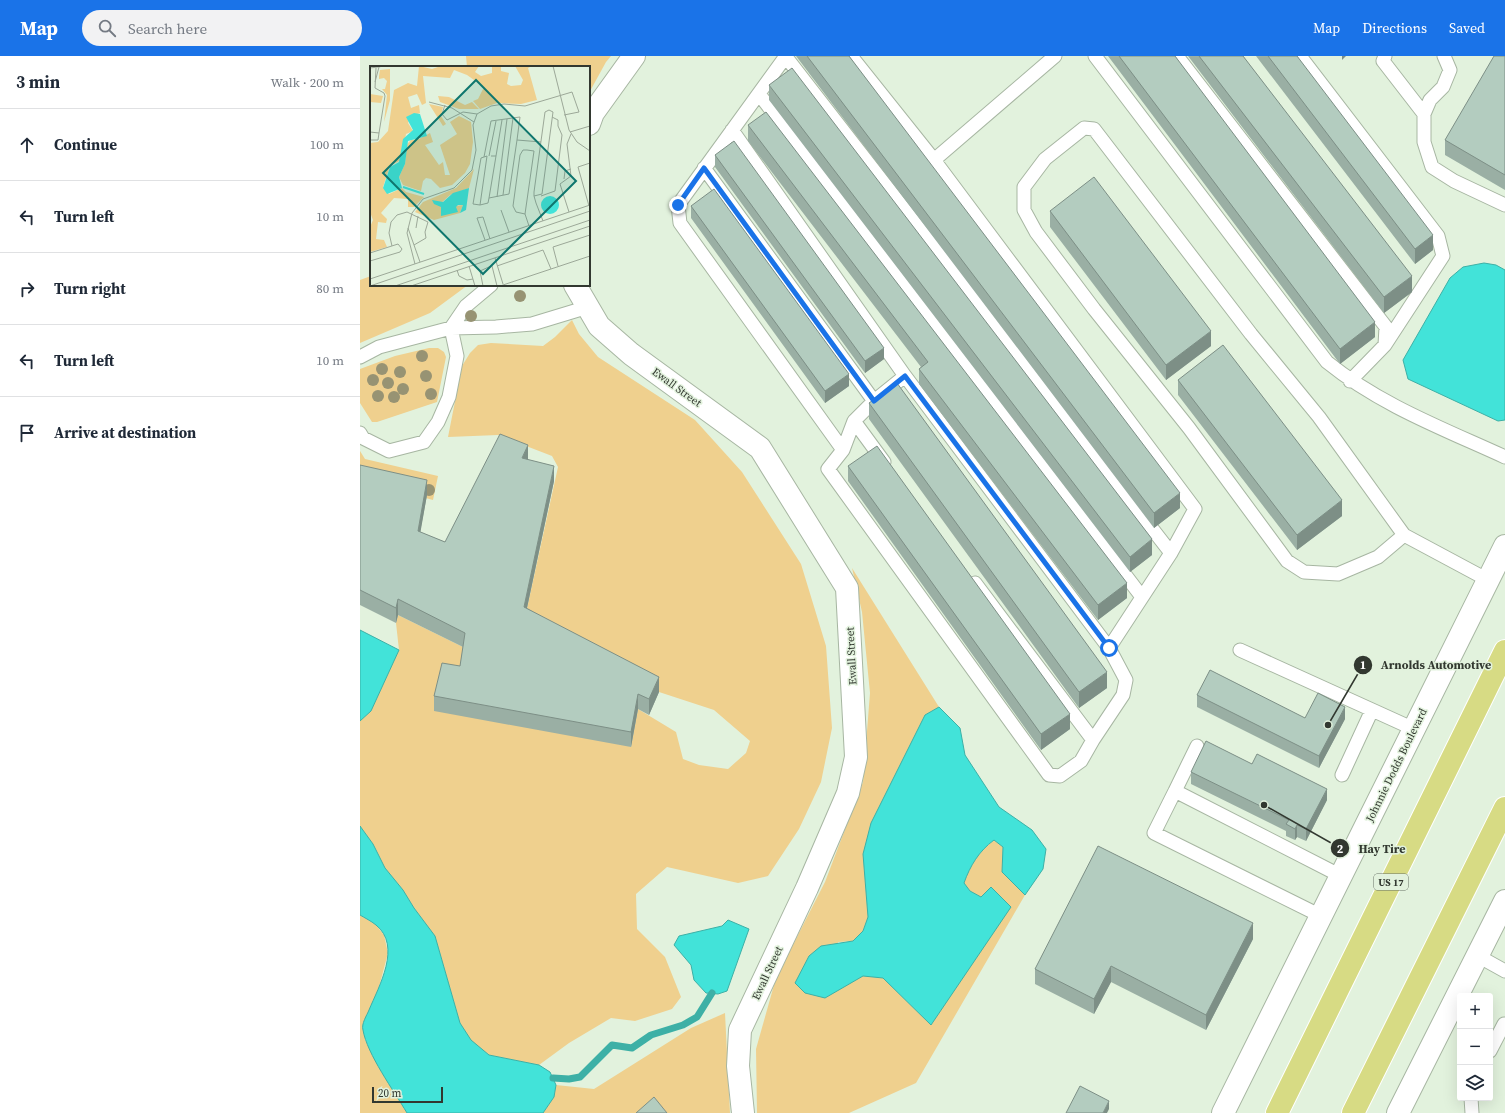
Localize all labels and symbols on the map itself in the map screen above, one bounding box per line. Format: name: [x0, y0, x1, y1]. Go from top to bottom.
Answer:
inset map: [370, 66, 590, 286]
route end: [669, 196, 687, 214]
street label: Ewall Street: [649, 364, 705, 411]
street label: Ewall Street: [842, 626, 861, 685]
route start: [1100, 639, 1118, 657]
callout: Arnolds Automotive: [1353, 653, 1499, 677]
text: 1: [1360, 657, 1366, 673]
text: Arnolds Automotive: [1381, 657, 1491, 673]
street label: Johnnie Dodds Boulevard: [1362, 705, 1431, 825]
callout: Hay Tire: [1330, 836, 1413, 860]
text: 2: [1337, 841, 1344, 857]
text: Hay Tire: [1359, 841, 1405, 857]
road number: US 17: [1374, 874, 1408, 890]
street label: Ewall Street: [748, 943, 787, 1003]
scale bar: [372, 1085, 443, 1104]

